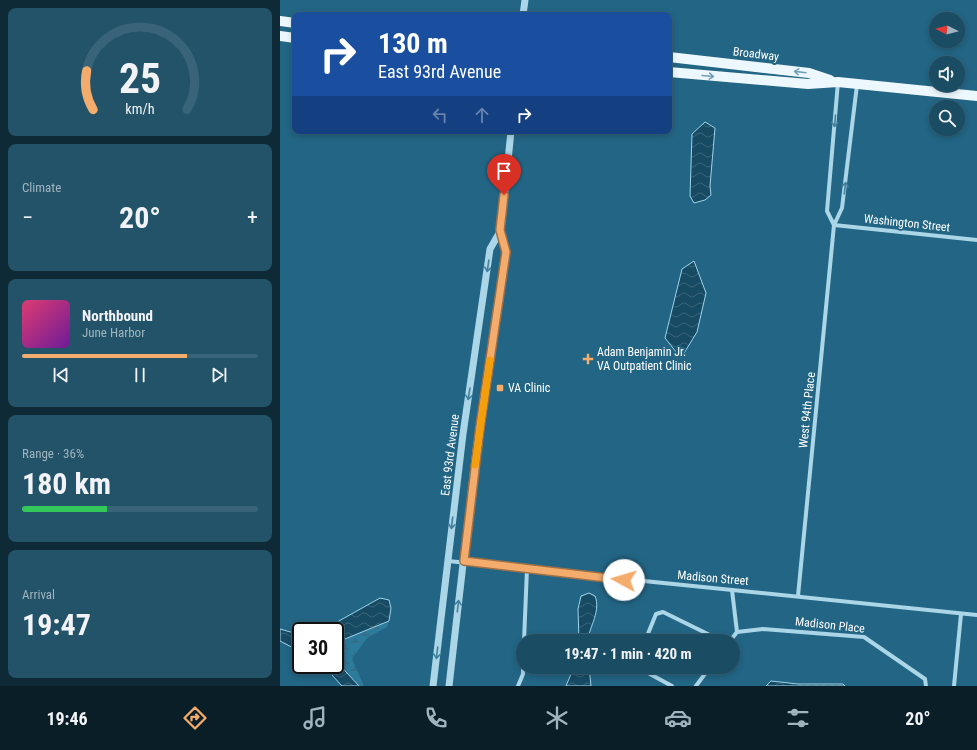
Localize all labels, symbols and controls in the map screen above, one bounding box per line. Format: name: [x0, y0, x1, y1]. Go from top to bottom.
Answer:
north arrow: [929, 12, 965, 48]
map controls: [929, 12, 965, 136]
text: 130 m: [378, 27, 448, 60]
icon: right: [312, 28, 364, 80]
street label: Broadway: [732, 44, 780, 64]
text: 25: [119, 54, 161, 103]
button: sound: [929, 56, 965, 92]
text: East 93rd Avenue: [378, 61, 501, 82]
one-way arrow: [794, 69, 807, 76]
one-way arrow: [701, 72, 714, 79]
text: km/h: [125, 100, 155, 116]
button: search: [929, 100, 965, 136]
icon: left: [429, 104, 451, 126]
icon: ahead: [471, 104, 493, 126]
icon: right: [513, 104, 535, 126]
one-way arrow: [831, 114, 838, 127]
pin: [487, 154, 521, 195]
icon: arrive: [493, 160, 515, 182]
text: Climate: [22, 180, 61, 195]
one-way arrow: [841, 182, 849, 195]
text: 20°: [119, 200, 161, 235]
text: −: [22, 205, 33, 230]
text: +: [247, 205, 258, 230]
street label: Washington Street: [863, 212, 951, 235]
one-way arrow: [484, 259, 492, 272]
text: Northbound: [82, 307, 153, 325]
text: June Harbor: [82, 325, 145, 340]
place label: Adam Benjamin Jr. VA Outpatient Clinic: [597, 345, 692, 373]
marker: Adam Benjamin Jr. VA Outpatient Clinic: [582, 353, 594, 365]
icon: previous: [50, 364, 72, 386]
icon: pause: [129, 364, 151, 386]
icon: next: [208, 364, 230, 386]
street label: West 94th Place: [796, 371, 818, 449]
place label: VA Clinic: [508, 381, 551, 395]
marker: VA Clinic: [495, 383, 505, 393]
one-way arrow: [465, 388, 473, 401]
street label: East 93rd Avenue: [438, 413, 462, 497]
text: Range · 36%: [22, 446, 84, 461]
text: 180 km: [22, 466, 111, 501]
one-way arrow: [449, 516, 456, 529]
position arrow: [603, 559, 645, 601]
street label: Madison Street: [677, 568, 750, 588]
text: Arrival: [22, 587, 55, 602]
one-way arrow: [454, 600, 462, 613]
text: 19:47: [22, 607, 91, 642]
street label: Madison Place: [795, 614, 866, 636]
speed limit sign: 30: [292, 622, 344, 674]
text: 19:47 · 1 min · 420 m: [564, 645, 692, 663]
one-way arrow: [434, 646, 441, 659]
icon: directions: [181, 704, 209, 732]
icon: music: [301, 704, 329, 732]
icon: phone: [422, 704, 450, 732]
icon: climate: [543, 704, 571, 732]
icon: car: [664, 704, 692, 732]
icon: filters: [784, 704, 812, 732]
text: 19:46: [46, 708, 88, 729]
text: 20°: [905, 708, 930, 729]

